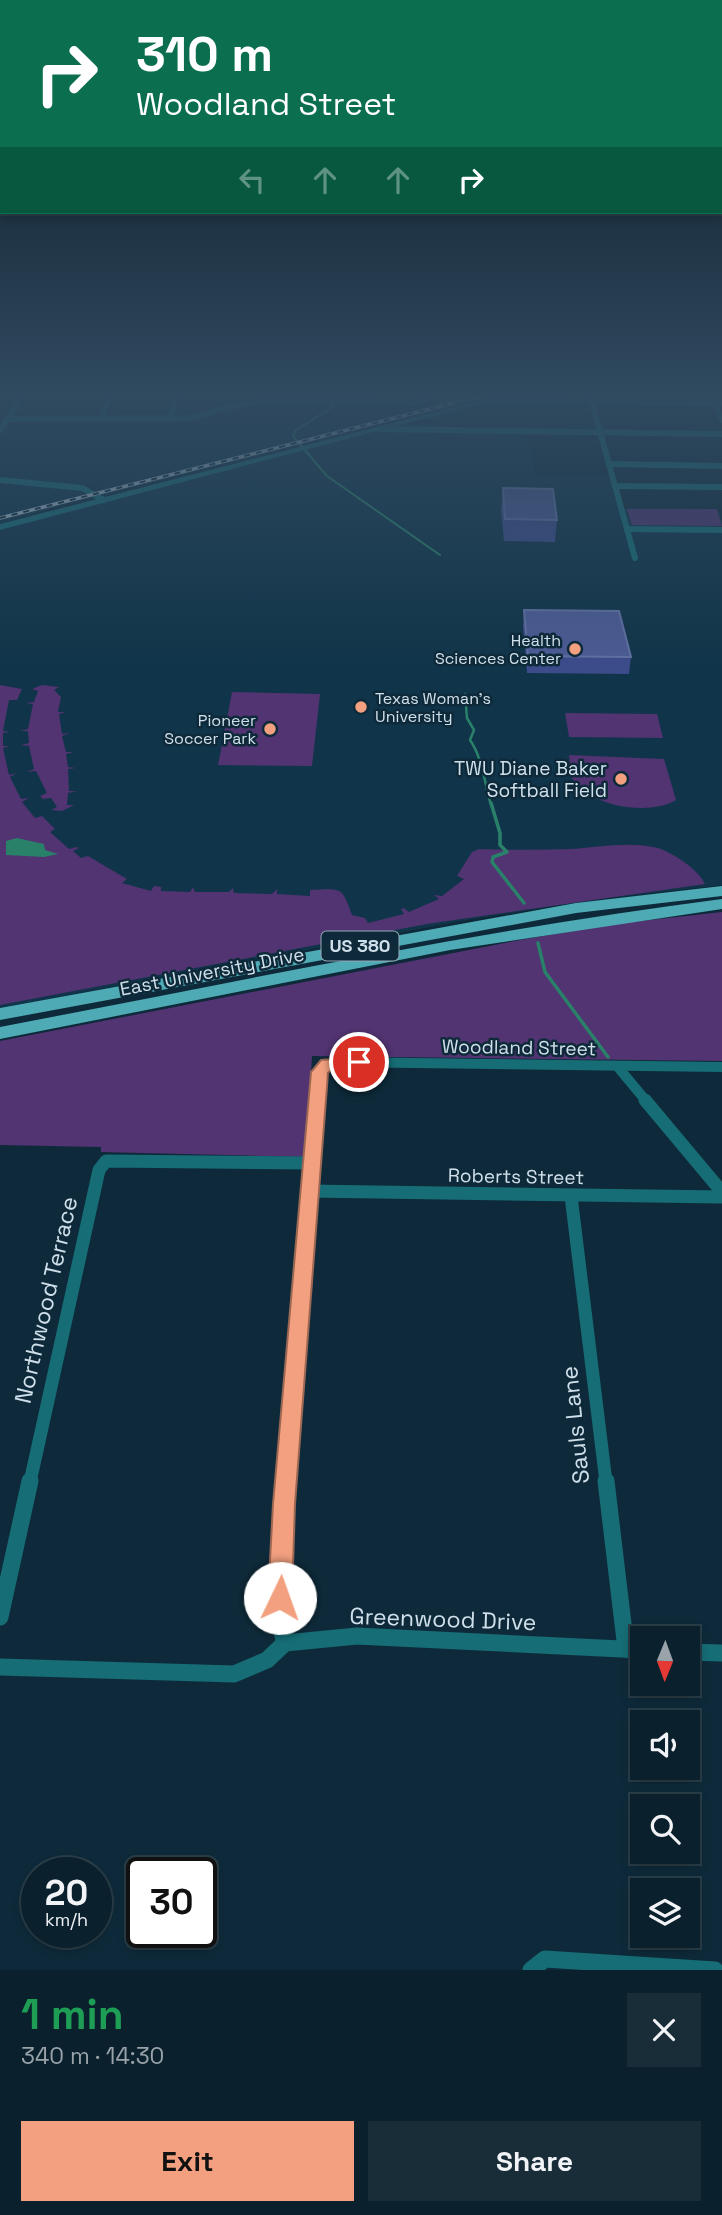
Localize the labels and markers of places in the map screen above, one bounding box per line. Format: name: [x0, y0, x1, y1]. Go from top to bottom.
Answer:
place label: Health Sciences Center: [435, 630, 561, 669]
marker: Health Sciences Center: [567, 641, 583, 657]
place label: Texas Woman's University: [375, 688, 491, 727]
marker: Texas Woman's University: [353, 699, 369, 715]
place label: Pioneer Soccer Park: [164, 710, 256, 749]
marker: Pioneer Soccer Park: [262, 721, 278, 737]
place label: TWU Diane Baker Softball Field: [454, 756, 607, 803]
marker: TWU Diane Baker Softball Field: [613, 771, 629, 787]
pin: [329, 1032, 389, 1092]

